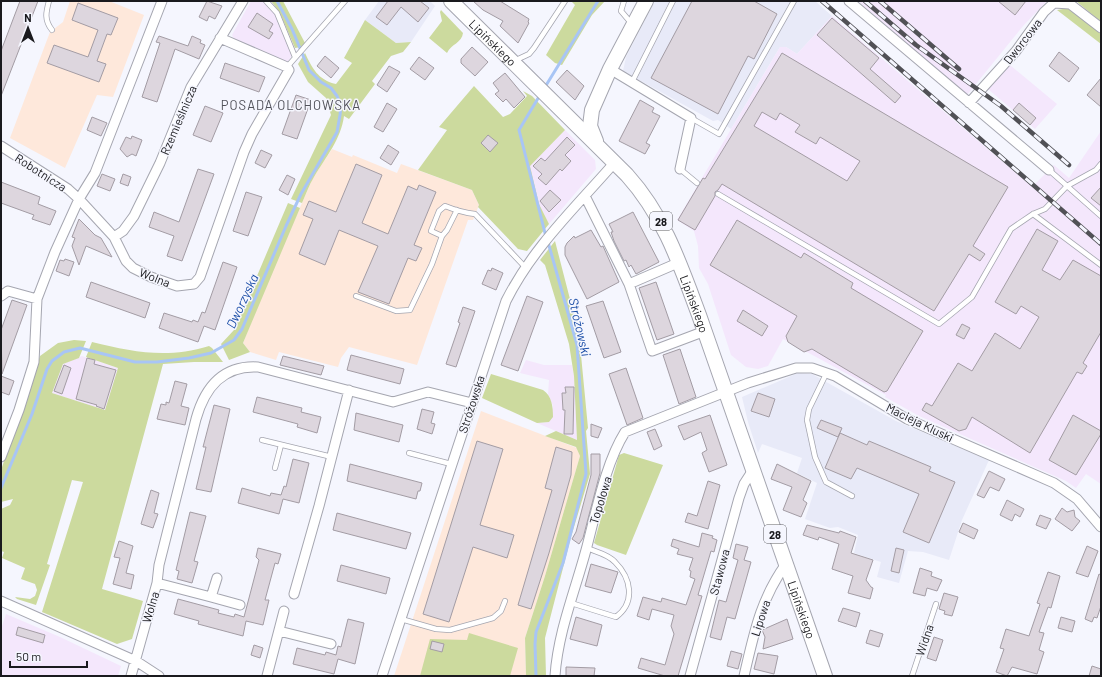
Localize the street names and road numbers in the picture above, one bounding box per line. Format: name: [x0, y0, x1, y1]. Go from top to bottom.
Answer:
street label: Dworcowa: [1000, 15, 1044, 67]
street label: Lipińskiego: [467, 16, 519, 69]
street label: Rzemieślnicza: [157, 83, 199, 157]
street label: Robotnicza: [13, 150, 69, 194]
road number: 28: [650, 212, 672, 230]
street label: Wolna: [138, 265, 172, 289]
street label: Lipińskiego: [678, 273, 712, 334]
street label: Stróżowska: [455, 373, 487, 435]
street label: Macieja Kluski: [884, 400, 956, 444]
street label: Topolowa: [586, 474, 614, 526]
road number: 28: [764, 525, 786, 543]
street label: Stawowa: [706, 548, 732, 596]
street label: Lipińskiego: [785, 579, 818, 640]
street label: Wolna: [139, 590, 161, 624]
street label: Lipowa: [748, 598, 772, 638]
street label: Widna: [912, 622, 936, 658]

